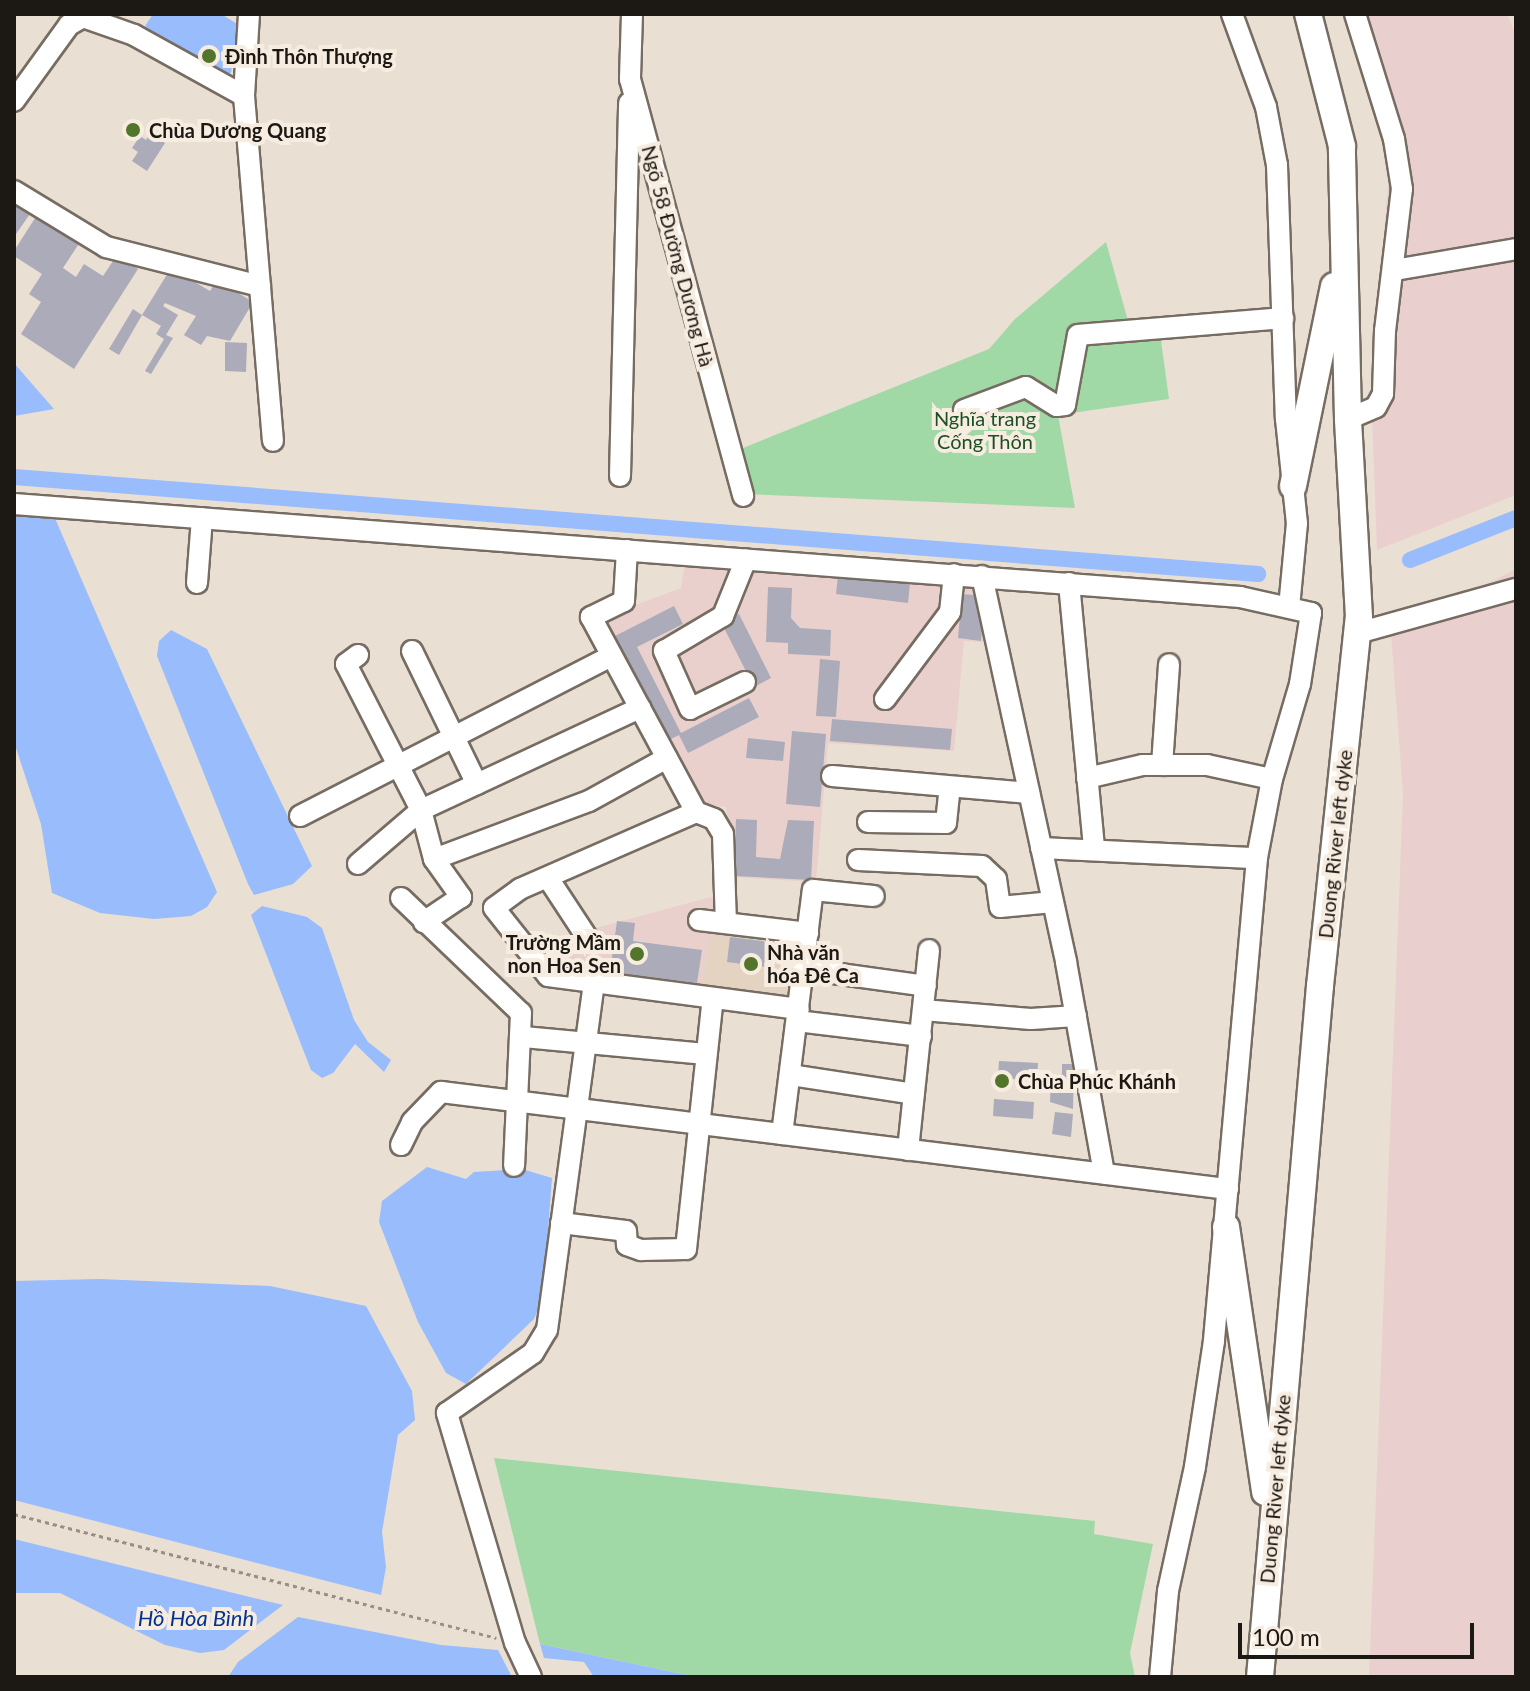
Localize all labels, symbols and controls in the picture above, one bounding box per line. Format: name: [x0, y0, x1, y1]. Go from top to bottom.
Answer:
place label: Đình Thôn Thượng: [225, 44, 394, 68]
marker: Đình Thôn Thượng: [200, 47, 218, 65]
place label: Chùa Dương Quang: [149, 118, 326, 142]
marker: Chùa Dương Quang: [124, 121, 142, 139]
street label: Ngõ 58 Đường Dương Hà: [637, 143, 719, 369]
park label: Nghĩa trang Cống Thôn: [934, 407, 1036, 454]
street label: Duong River left dyke: [1313, 748, 1357, 940]
place label: Trường Mầm non Hoa Sen: [506, 930, 621, 977]
place label: Nhà văn hóa Đê Ca: [767, 940, 859, 987]
marker: Trường Mầm non Hoa Sen: [628, 945, 646, 963]
marker: Nhà văn hóa Đê Ca: [742, 955, 760, 973]
place label: Chùa Phúc Khánh: [1018, 1069, 1176, 1093]
marker: Chùa Phúc Khánh: [993, 1072, 1011, 1090]
street label: Duong River left dyke: [1255, 1393, 1295, 1585]
water label: Hồ Hòa Bình: [138, 1605, 254, 1631]
scale bar: [1242, 1607, 1478, 1657]
text: 100 m: [1252, 1622, 1320, 1651]

